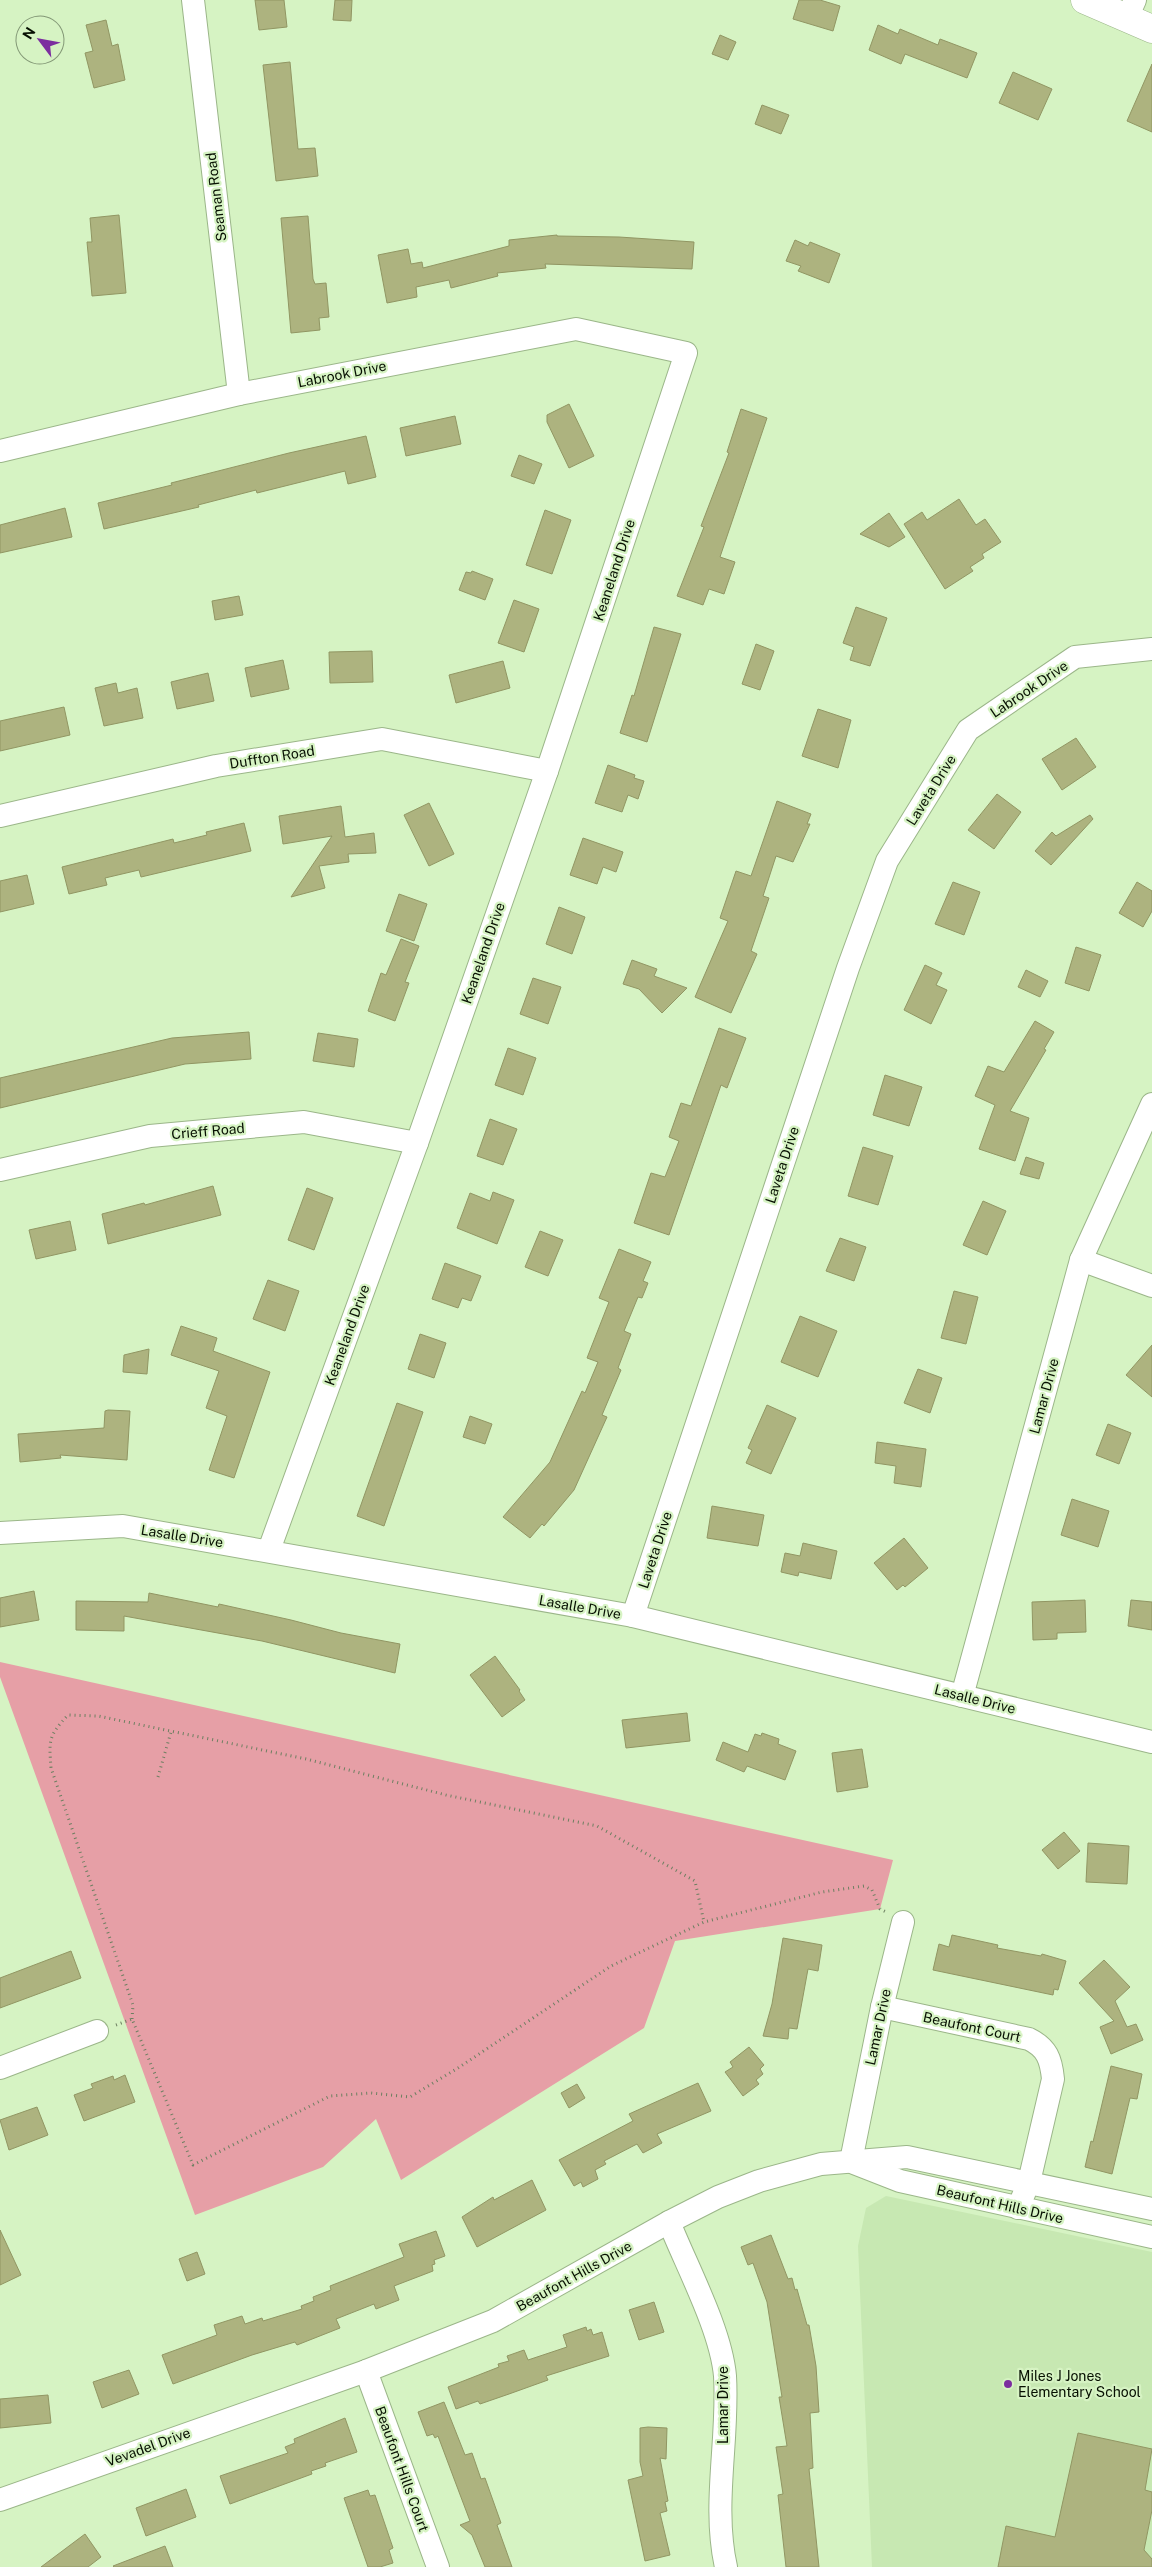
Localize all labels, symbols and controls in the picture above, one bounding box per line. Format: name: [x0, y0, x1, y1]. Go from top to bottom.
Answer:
north arrow: [15, 15, 65, 65]
text: N: [19, 24, 39, 42]
street label: Seaman Road: [203, 152, 229, 242]
street label: Labrook Drive: [296, 358, 388, 390]
street label: Keaneland Drive: [590, 517, 638, 623]
street label: Labrook Drive: [987, 657, 1071, 721]
street label: Duffton Road: [228, 742, 316, 772]
street label: Laveta Drive: [903, 752, 959, 828]
street label: Keaneland Drive: [458, 900, 508, 1006]
street label: Crieff Road: [171, 1120, 245, 1142]
street label: Laveta Drive: [762, 1124, 802, 1205]
street label: Keaneland Drive: [321, 1282, 373, 1388]
street label: Lamar Drive: [1026, 1356, 1062, 1436]
street label: Laveta Drive: [635, 1509, 675, 1590]
street label: Lasalle Drive: [140, 1522, 224, 1550]
street label: Lasalle Drive: [538, 1592, 622, 1622]
street label: Lasalle Drive: [933, 1681, 1017, 1717]
street label: Lamar Drive: [862, 1987, 894, 2067]
street label: Beaufont Court: [922, 2009, 1022, 2045]
street label: Beaufont Hills Drive: [935, 2182, 1065, 2226]
street label: Beaufont Hills Drive: [514, 2238, 635, 2314]
street label: Lamar Drive: [715, 2366, 731, 2444]
place label: Miles J Jones Elementary School: [1018, 2368, 1141, 2400]
marker: Miles J Jones Elementary School: [1002, 2378, 1014, 2390]
street label: Beaufont Hills Court: [372, 2404, 432, 2534]
street label: Vevadel Drive: [104, 2424, 192, 2470]

